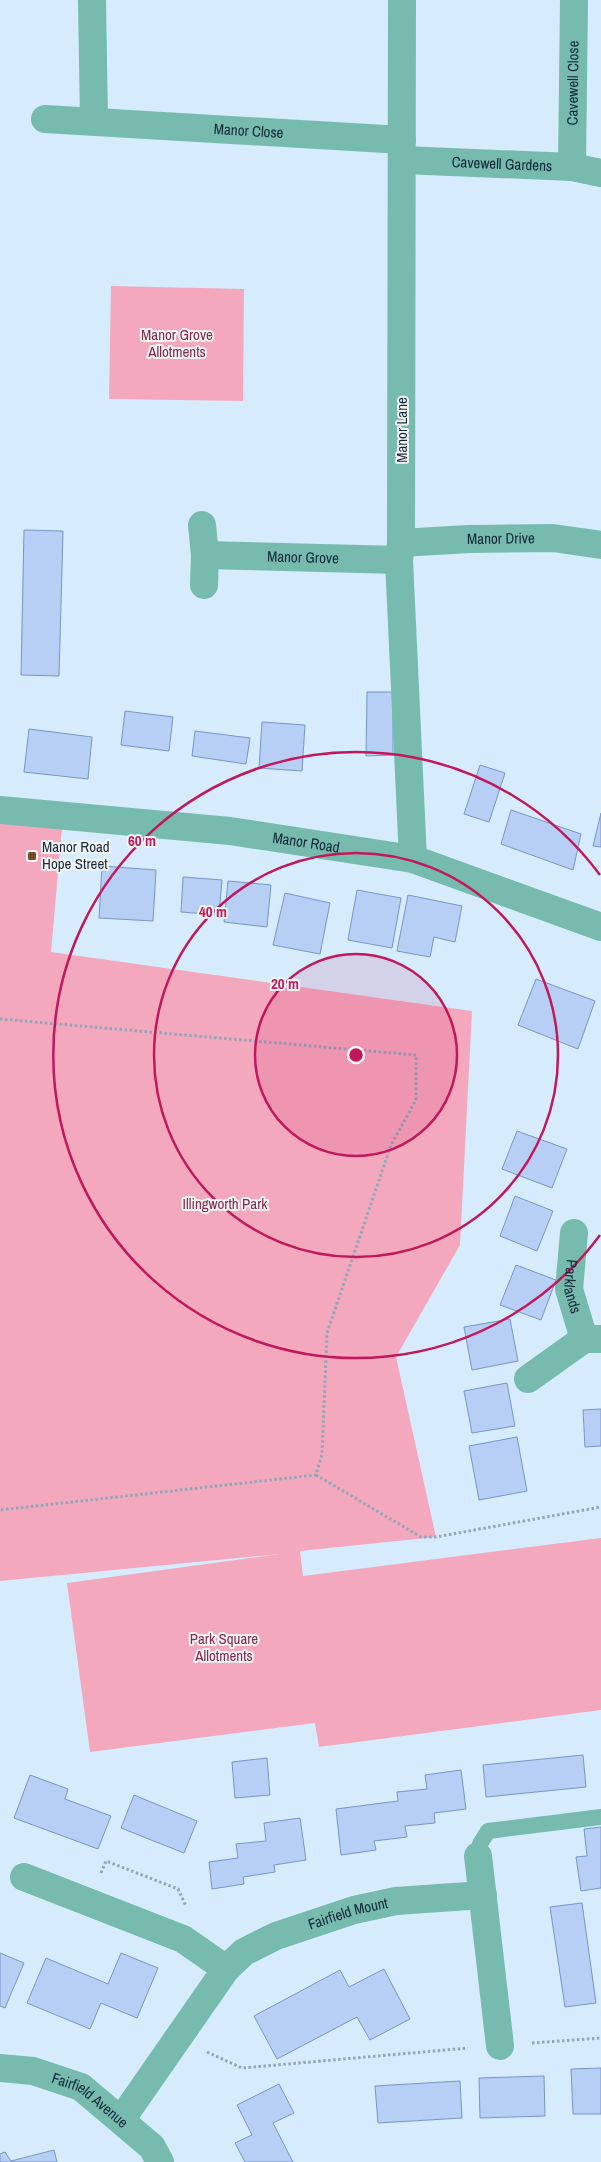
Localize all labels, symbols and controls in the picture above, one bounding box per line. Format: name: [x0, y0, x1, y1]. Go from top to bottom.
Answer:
street label: Cavewell Close: [561, 40, 584, 126]
street label: Manor Close: [213, 118, 284, 143]
street label: Cavewell Gardens: [451, 151, 553, 176]
park label: Manor Grove Allotments: [141, 324, 213, 362]
street label: Manor Lane: [391, 397, 412, 463]
street label: Manor Drive: [467, 527, 535, 549]
street label: Manor Grove: [267, 546, 339, 568]
street label: Manor Road: [271, 827, 341, 858]
text: 60 m: [128, 830, 156, 851]
place label: Manor Road Hope Street: [42, 836, 110, 874]
marker: Manor Road Hope Street: [26, 850, 38, 862]
text: 40 m: [199, 901, 227, 922]
text: 20 m: [271, 973, 299, 994]
centre of rings: [347, 1046, 365, 1064]
park label: Illingworth Park: [183, 1193, 268, 1214]
street label: Parklands: [559, 1259, 587, 1316]
park label: Park Square Allotments: [190, 1628, 258, 1666]
street label: Fairfield Mount: [305, 1892, 390, 1935]
street label: Fairfield Avenue: [49, 2067, 133, 2133]

